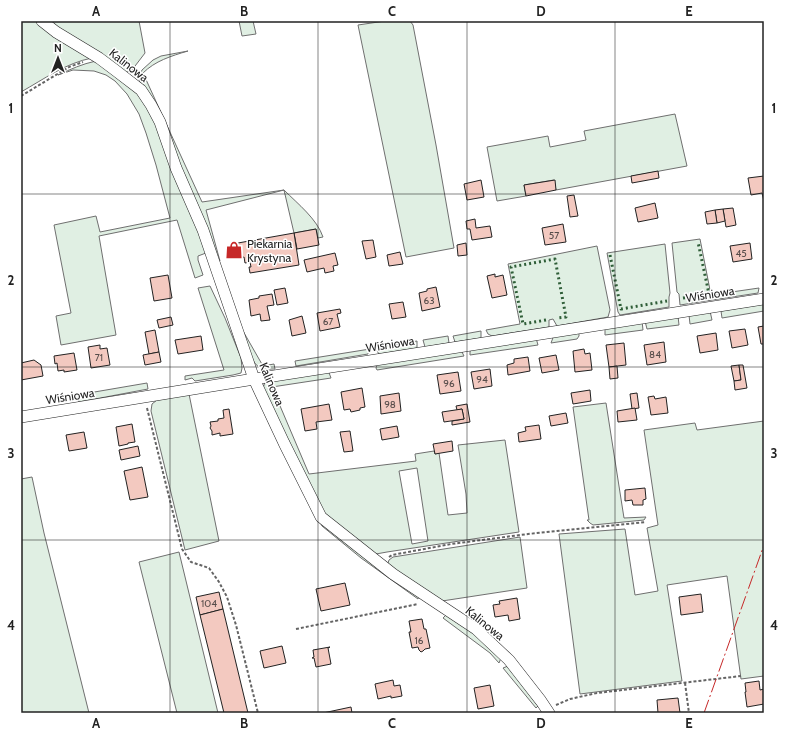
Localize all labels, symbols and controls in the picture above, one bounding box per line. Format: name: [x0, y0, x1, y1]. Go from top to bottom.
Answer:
text: A: [92, 3, 101, 19]
text: B: [240, 3, 248, 19]
text: C: [388, 3, 396, 19]
text: D: [536, 3, 546, 19]
text: E: [685, 3, 693, 19]
north arrow: [38, 38, 78, 78]
text: N: [54, 41, 62, 55]
street label: Kalinowa: [106, 45, 152, 85]
text: 1: [9, 100, 13, 116]
text: 1: [772, 100, 776, 116]
house number: 57: [549, 229, 559, 242]
place label: Piekarnia Krystyna: [247, 236, 293, 265]
shop icon: Piekarnia Krystyna: [224, 240, 244, 260]
house number: 45: [735, 247, 747, 260]
text: 2: [8, 272, 15, 288]
text: 2: [771, 272, 778, 288]
street label: Wiśniowa: [685, 283, 736, 305]
house number: 63: [423, 294, 435, 307]
house number: 67: [323, 315, 333, 328]
street label: Wiśniowa: [365, 333, 416, 355]
house number: 84: [649, 348, 661, 361]
house number: 71: [95, 351, 103, 364]
street label: Kalinowa: [256, 360, 288, 408]
house number: 94: [476, 373, 488, 386]
house number: 96: [443, 377, 455, 390]
street label: Wiśniowa: [45, 385, 96, 407]
house number: 98: [384, 398, 396, 411]
text: 3: [7, 445, 15, 461]
text: 3: [770, 445, 778, 461]
house number: 104: [201, 597, 217, 610]
street label: Kalinowa: [463, 603, 508, 643]
text: 4: [7, 617, 15, 633]
text: 4: [770, 617, 778, 633]
house number: 16: [415, 634, 424, 647]
text: A: [92, 715, 101, 731]
text: B: [240, 715, 248, 731]
text: C: [388, 715, 396, 731]
text: D: [536, 715, 546, 731]
text: E: [685, 715, 693, 731]

